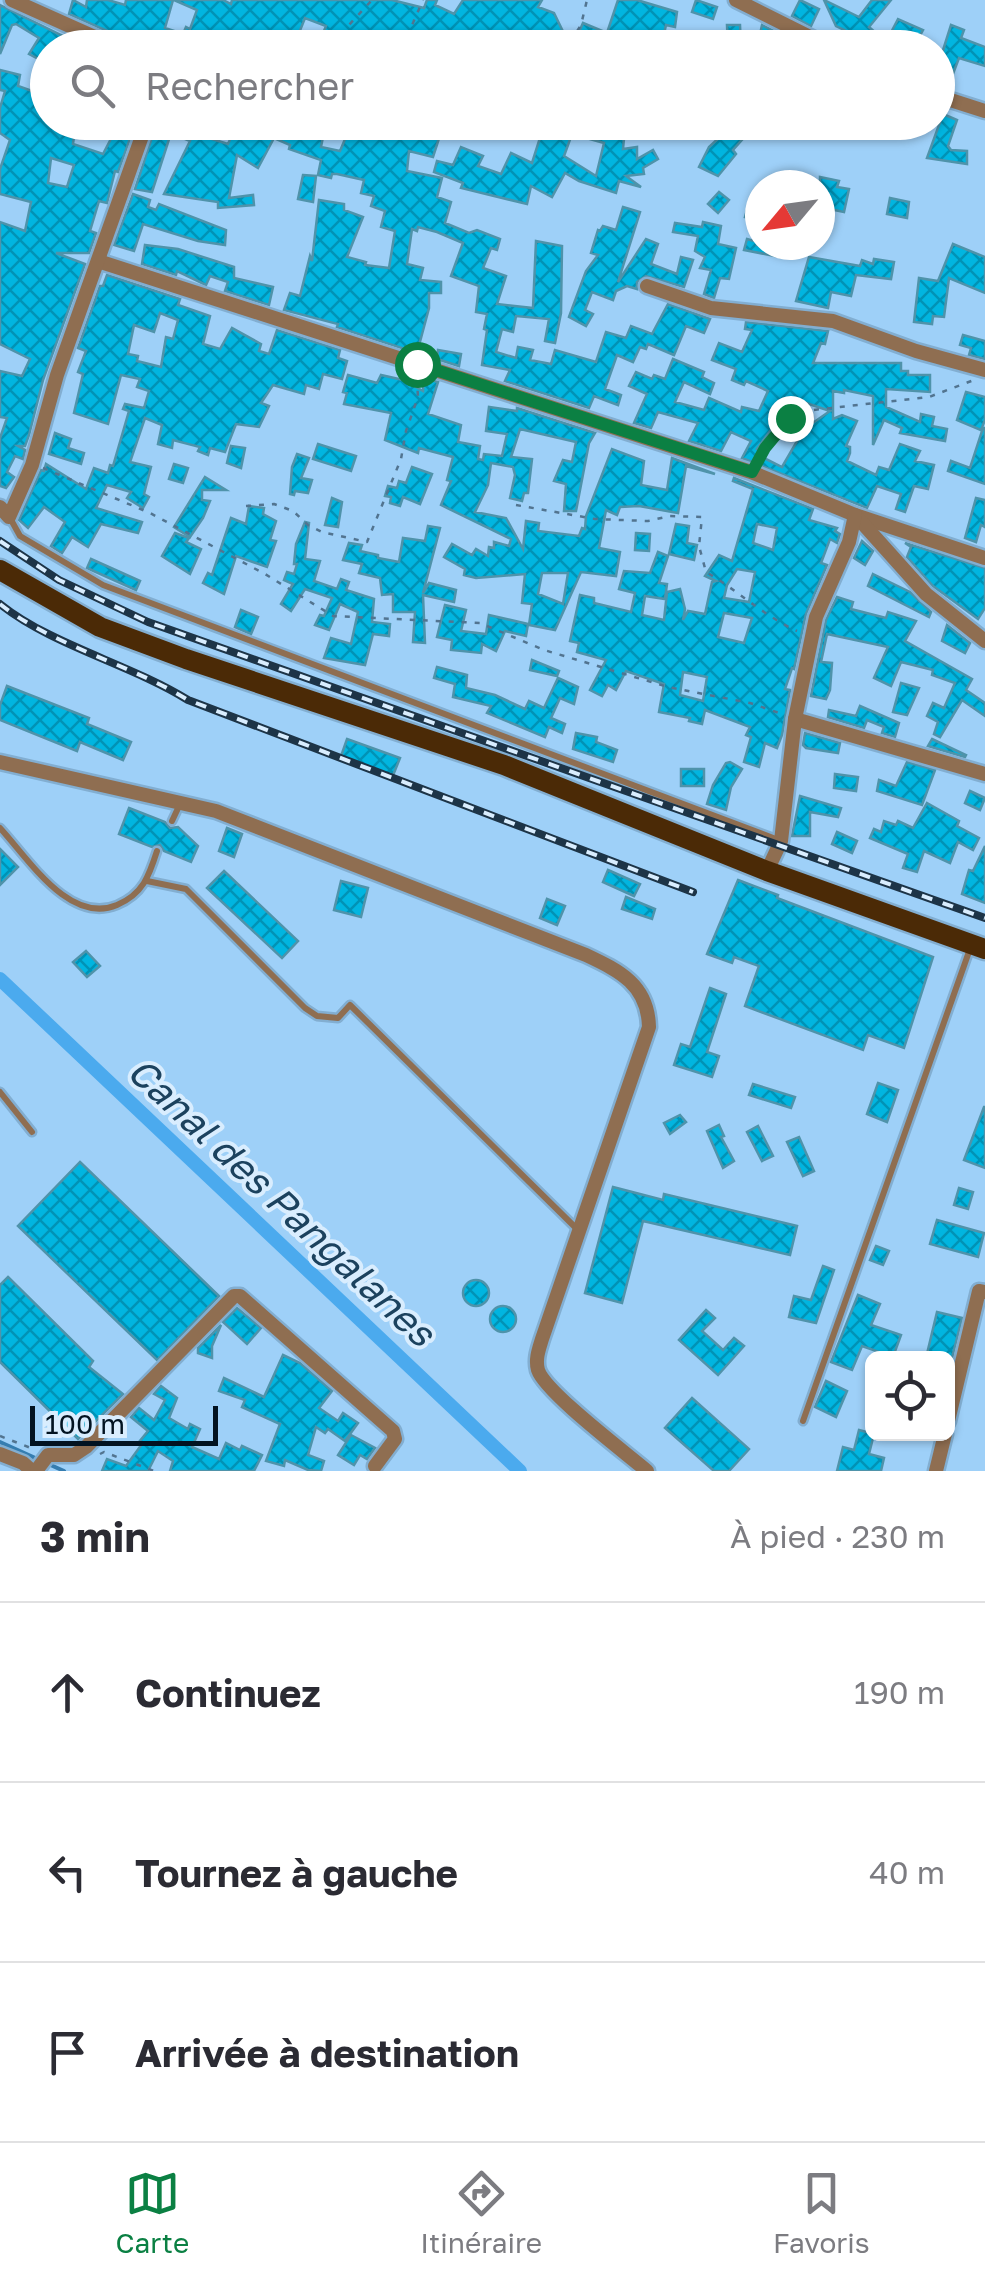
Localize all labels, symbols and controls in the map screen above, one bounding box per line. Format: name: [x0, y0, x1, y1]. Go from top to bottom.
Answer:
search box: [30, 30, 955, 140]
icon: search: [65, 58, 120, 113]
text: Rechercher: [145, 63, 354, 108]
north arrow: [745, 170, 835, 260]
route start: [395, 342, 441, 388]
route end: [768, 396, 814, 442]
water label: Canal des Pangalanes: [120, 1047, 446, 1356]
map controls: [865, 1351, 955, 1441]
button: locate: [865, 1351, 955, 1441]
scale bar: [30, 1401, 218, 1446]
text: 100 m: [45, 1407, 125, 1440]
text: 3 min: [40, 1511, 150, 1561]
text: À pied · 230 m: [730, 1517, 945, 1555]
icon: ahead: [40, 1665, 95, 1720]
text: Continuez: [135, 1670, 321, 1715]
text: 190 m: [854, 1673, 945, 1711]
icon: left: [40, 1845, 95, 1900]
text: Tournez à gauche: [135, 1850, 458, 1895]
text: 40 m: [869, 1853, 945, 1891]
icon: arrive: [40, 2025, 95, 2080]
text: Arrivée à destination: [135, 2030, 519, 2075]
tab: Carte: [115, 2166, 189, 2259]
tab: Itinéraire: [420, 2166, 542, 2259]
tab: Favoris: [773, 2166, 870, 2259]

